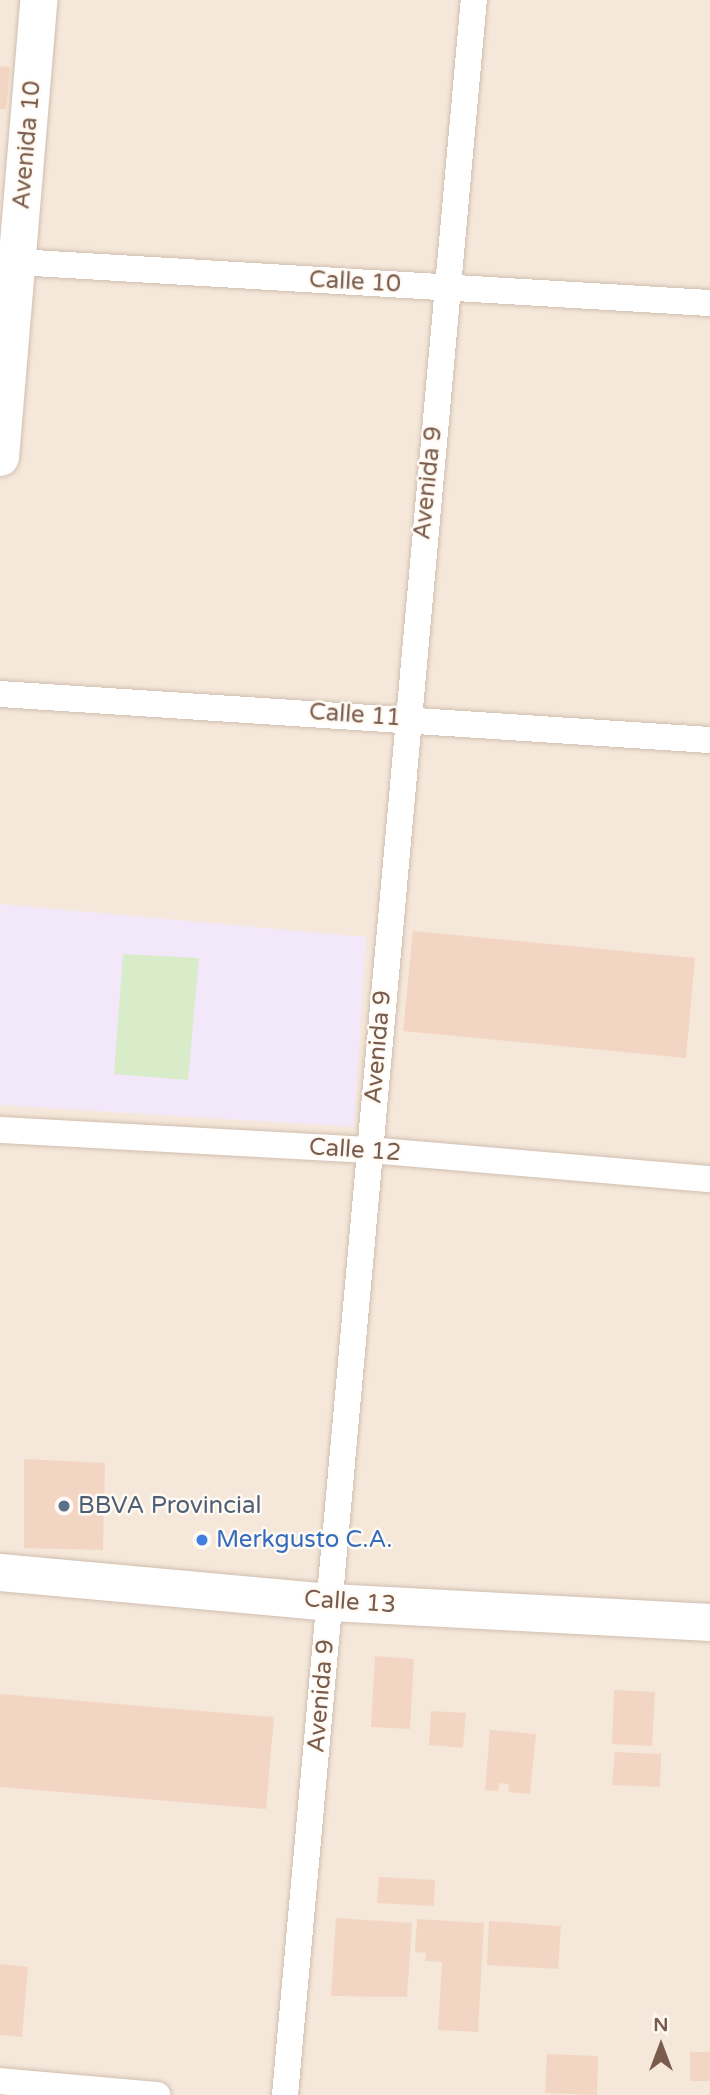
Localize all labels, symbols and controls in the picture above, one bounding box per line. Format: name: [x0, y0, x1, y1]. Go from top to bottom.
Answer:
street label: Avenida 10: [7, 80, 47, 210]
street label: Calle 10: [308, 265, 402, 299]
street label: Avenida 9: [408, 425, 448, 541]
street label: Calle 11: [308, 697, 402, 733]
street label: Avenida 9: [359, 989, 397, 1105]
street label: Calle 12: [308, 1132, 402, 1168]
place label: BBVA Provincial: [78, 1492, 261, 1520]
marker: BBVA Provincial: [56, 1498, 72, 1514]
place label: Merkgusto C.A.: [216, 1526, 393, 1554]
marker: Merkgusto C.A.: [194, 1532, 210, 1548]
street label: Calle 13: [303, 1584, 397, 1620]
street label: Avenida 9: [302, 1638, 340, 1754]
north arrow: [626, 2011, 696, 2081]
text: N: [653, 2014, 669, 2036]

